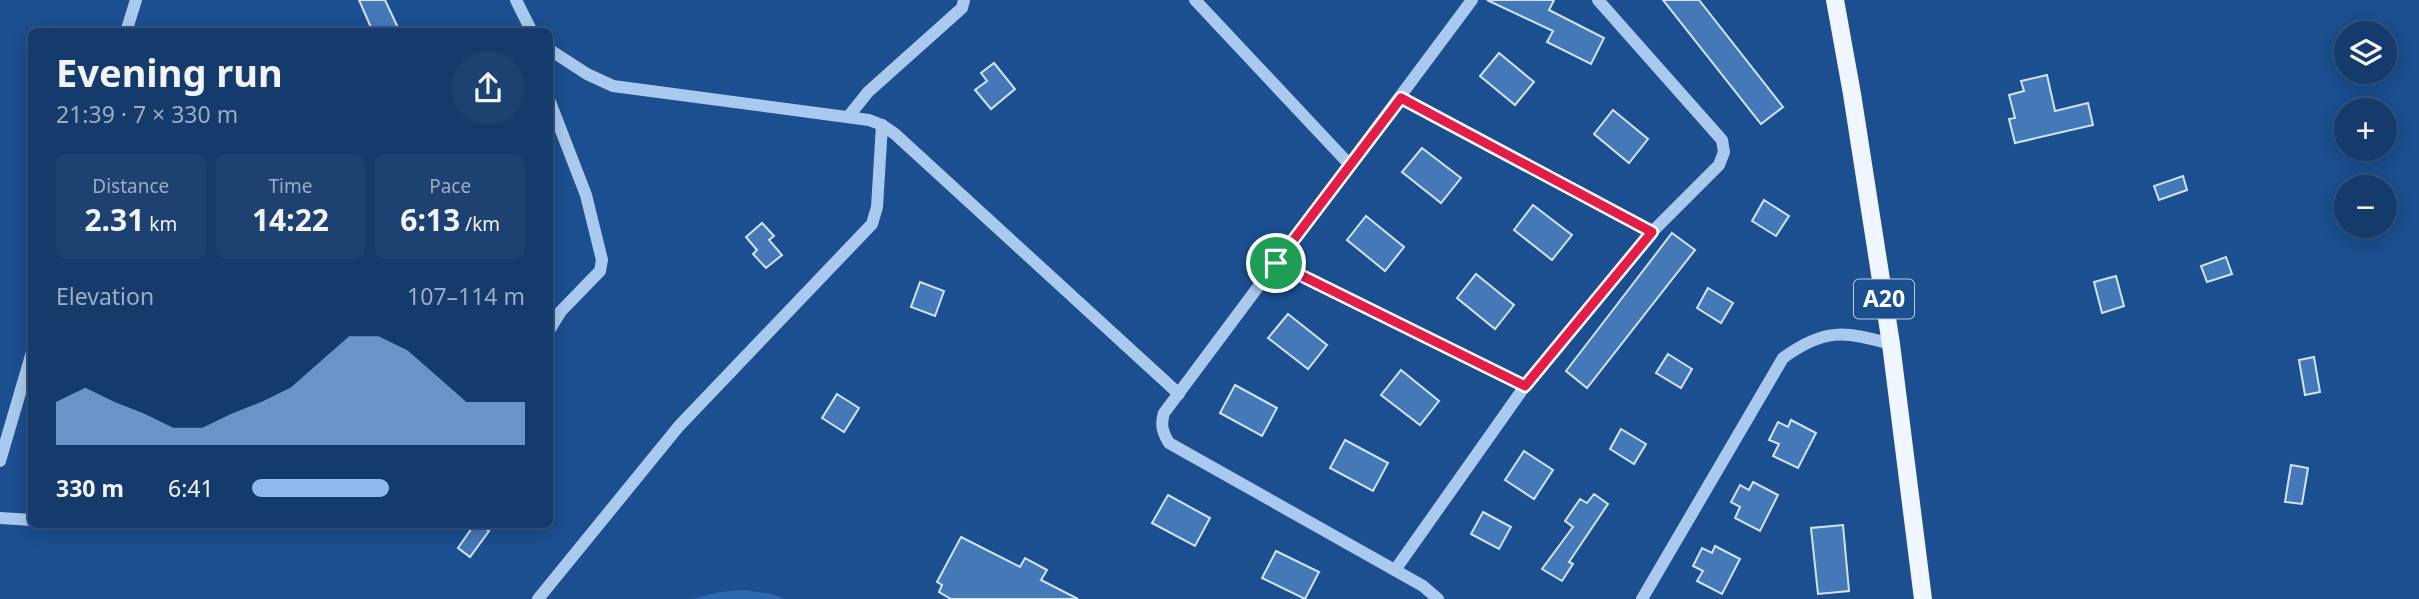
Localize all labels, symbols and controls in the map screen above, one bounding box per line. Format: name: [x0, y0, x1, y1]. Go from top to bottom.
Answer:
map controls: [2334, 21, 2397, 238]
button: layers: [2334, 21, 2397, 84]
text: Evening run: [56, 46, 283, 98]
button: share: [451, 51, 525, 125]
text: 21:39 · 7 × 330 m: [56, 98, 238, 130]
button: +: [2334, 98, 2397, 161]
text: Distance: [92, 173, 169, 199]
text: Time: [269, 173, 312, 199]
text: Pace: [429, 173, 471, 199]
button: −: [2334, 175, 2397, 238]
text: 2.31: [84, 199, 144, 240]
text: 14:22: [252, 199, 329, 240]
text: 6:13: [400, 199, 460, 240]
text: km: [144, 211, 177, 237]
text: /km: [460, 211, 500, 237]
pin: [1246, 233, 1306, 293]
icon: arrive: [1257, 244, 1295, 282]
text: Elevation: [56, 280, 154, 312]
text: 107–114 m: [407, 280, 525, 312]
road number: A20: [1854, 280, 1914, 318]
text: 330 m: [56, 472, 124, 504]
text: 6:41: [168, 472, 214, 504]

